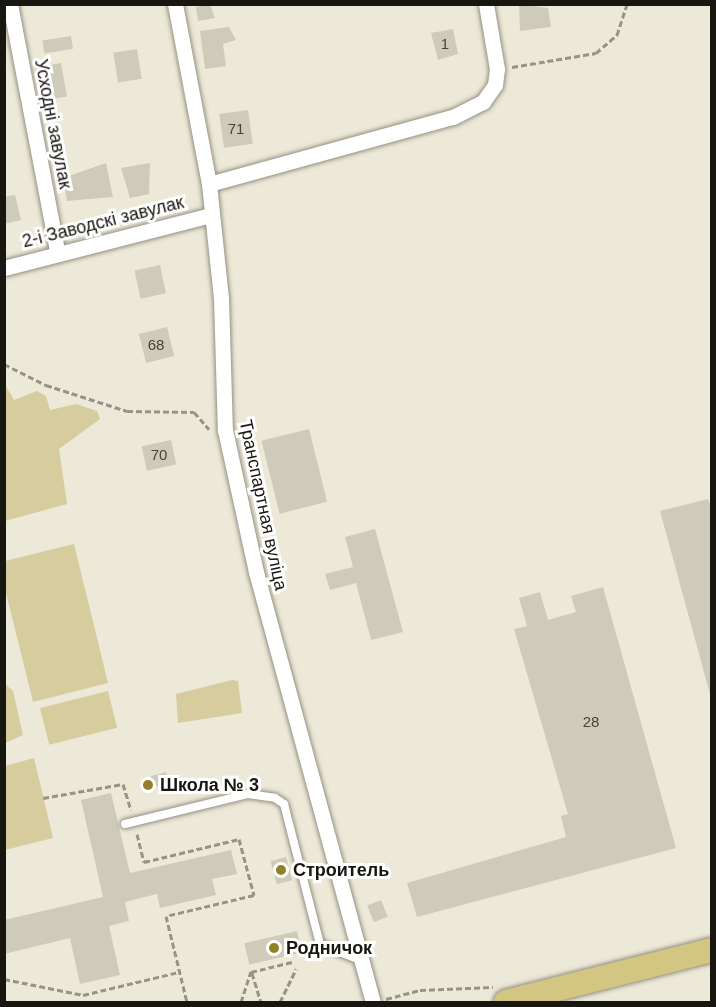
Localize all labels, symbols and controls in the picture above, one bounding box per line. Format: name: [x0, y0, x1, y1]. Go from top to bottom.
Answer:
house number: 1: [441, 35, 449, 53]
street label: Усходні завулак: [30, 57, 76, 191]
house number: 71: [228, 120, 244, 138]
street label: 2-і Заводскі завулак: [20, 191, 186, 253]
house number: 68: [148, 336, 164, 354]
street label: Транспартная вуліца: [234, 418, 292, 592]
house number: 70: [151, 446, 167, 464]
house number: 28: [583, 713, 599, 731]
place label: Школа № 3: [160, 774, 259, 796]
marker: Школа № 3: [141, 778, 155, 792]
place label: Строитель: [293, 859, 389, 881]
marker: Строитель: [274, 863, 288, 877]
place label: Родничок: [286, 937, 372, 959]
marker: Родничок: [267, 941, 281, 955]

